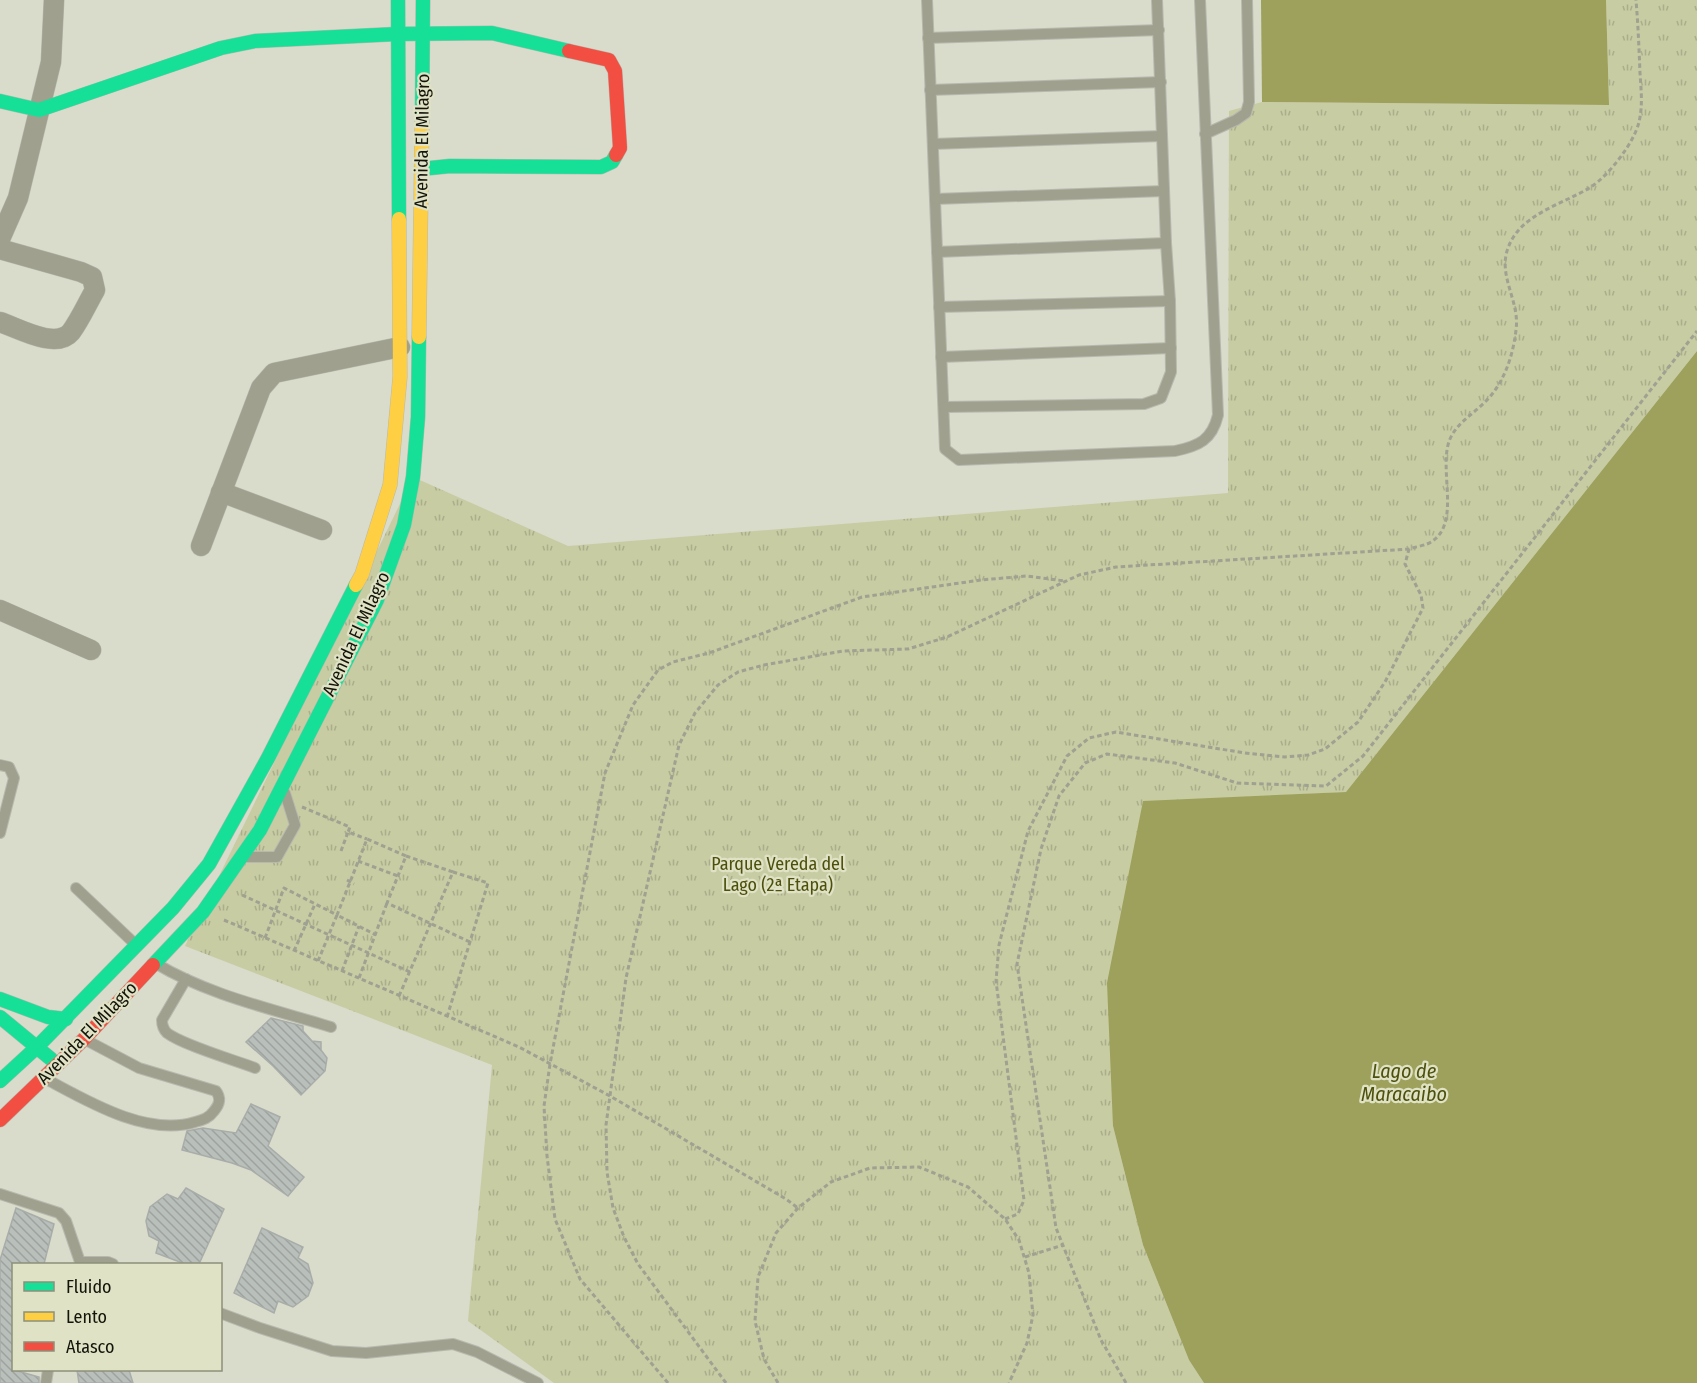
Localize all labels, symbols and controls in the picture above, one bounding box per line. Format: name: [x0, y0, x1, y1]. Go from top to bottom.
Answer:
street label: Avenida El Milagro: [410, 73, 434, 209]
street label: Avenida El Milagro: [318, 568, 394, 700]
park label: Parque Vereda del Lago (2ª Etapa): [711, 853, 845, 896]
street label: Avenida El Milagro: [32, 977, 142, 1089]
water label: Lago de Maracaibo: [1361, 1059, 1447, 1106]
legend: [12, 1263, 222, 1371]
text: Fluido: [66, 1276, 112, 1298]
text: Lento: [66, 1306, 107, 1328]
text: Atasco: [66, 1336, 114, 1358]

